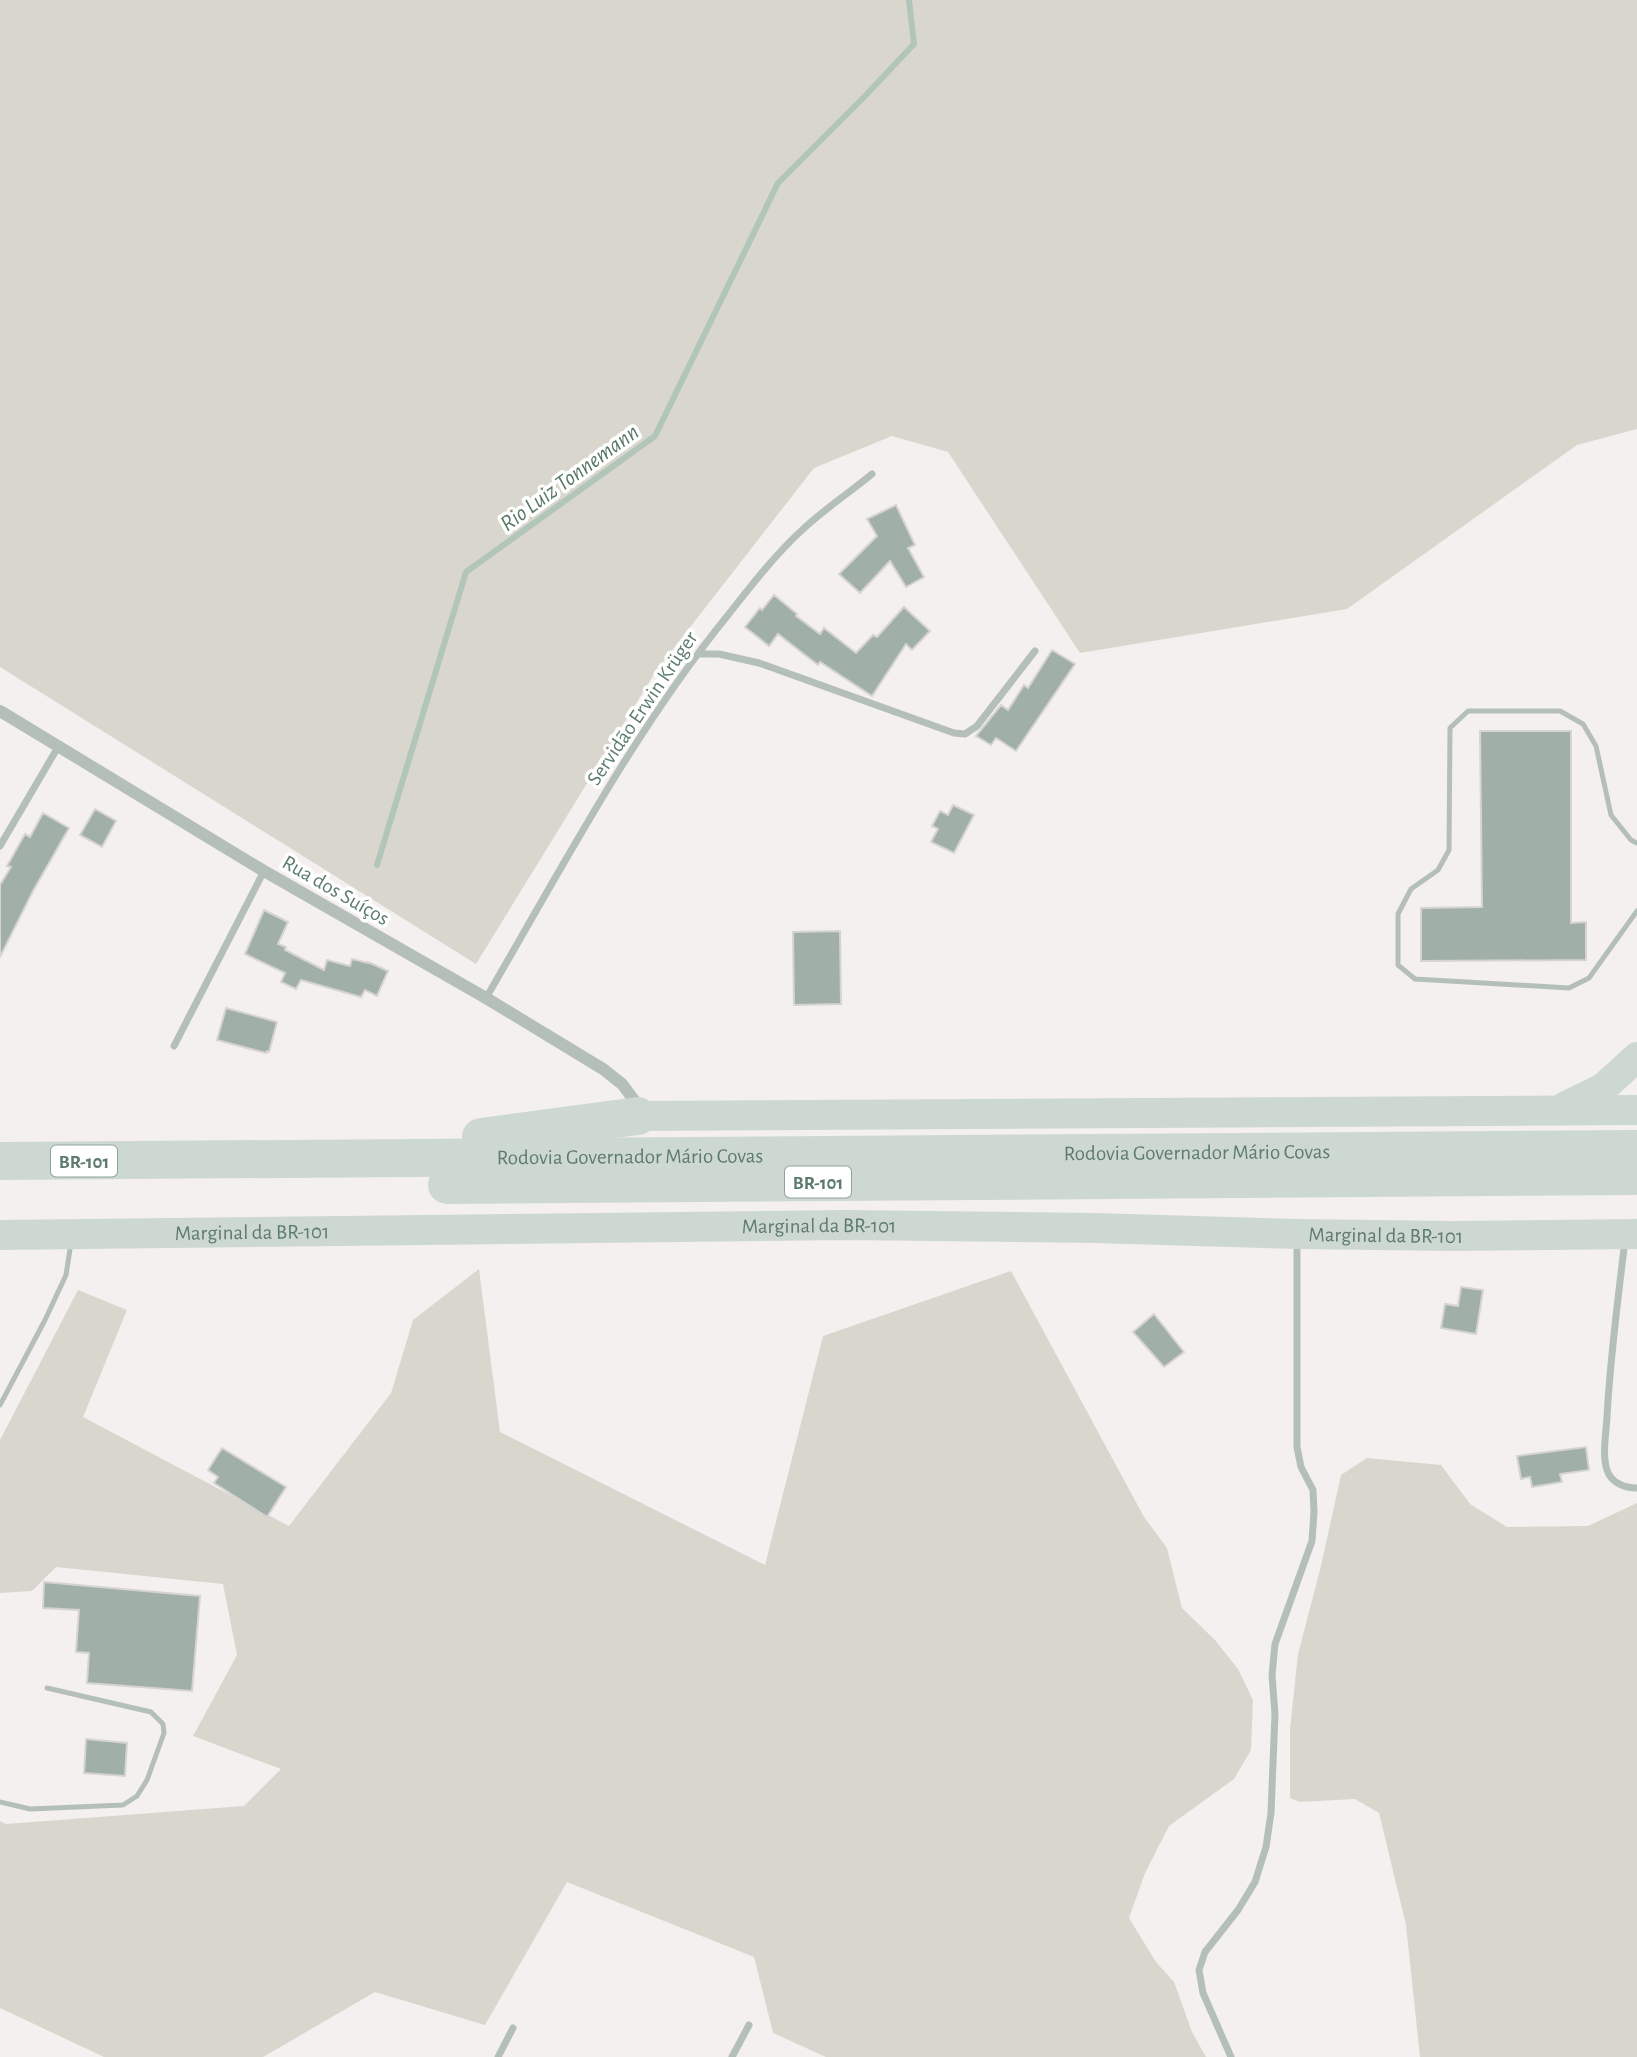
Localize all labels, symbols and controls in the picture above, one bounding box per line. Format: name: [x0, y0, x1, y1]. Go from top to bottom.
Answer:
water label: Rio Luiz Tonnemann: [496, 420, 643, 536]
street label: Servidão Erwin Krüger: [583, 627, 702, 789]
street label: Rua dos Suíços: [279, 851, 393, 929]
street label: Rodovia Governador Mário Covas: [1064, 1141, 1330, 1164]
street label: Rodovia Governador Mário Covas: [497, 1145, 763, 1168]
road number: BR-101: [51, 1146, 117, 1176]
road number: BR-101: [785, 1166, 851, 1198]
street label: Marginal da BR-101: [741, 1215, 896, 1237]
street label: Marginal da BR-101: [175, 1221, 329, 1244]
street label: Marginal da BR-101: [1308, 1224, 1463, 1247]

